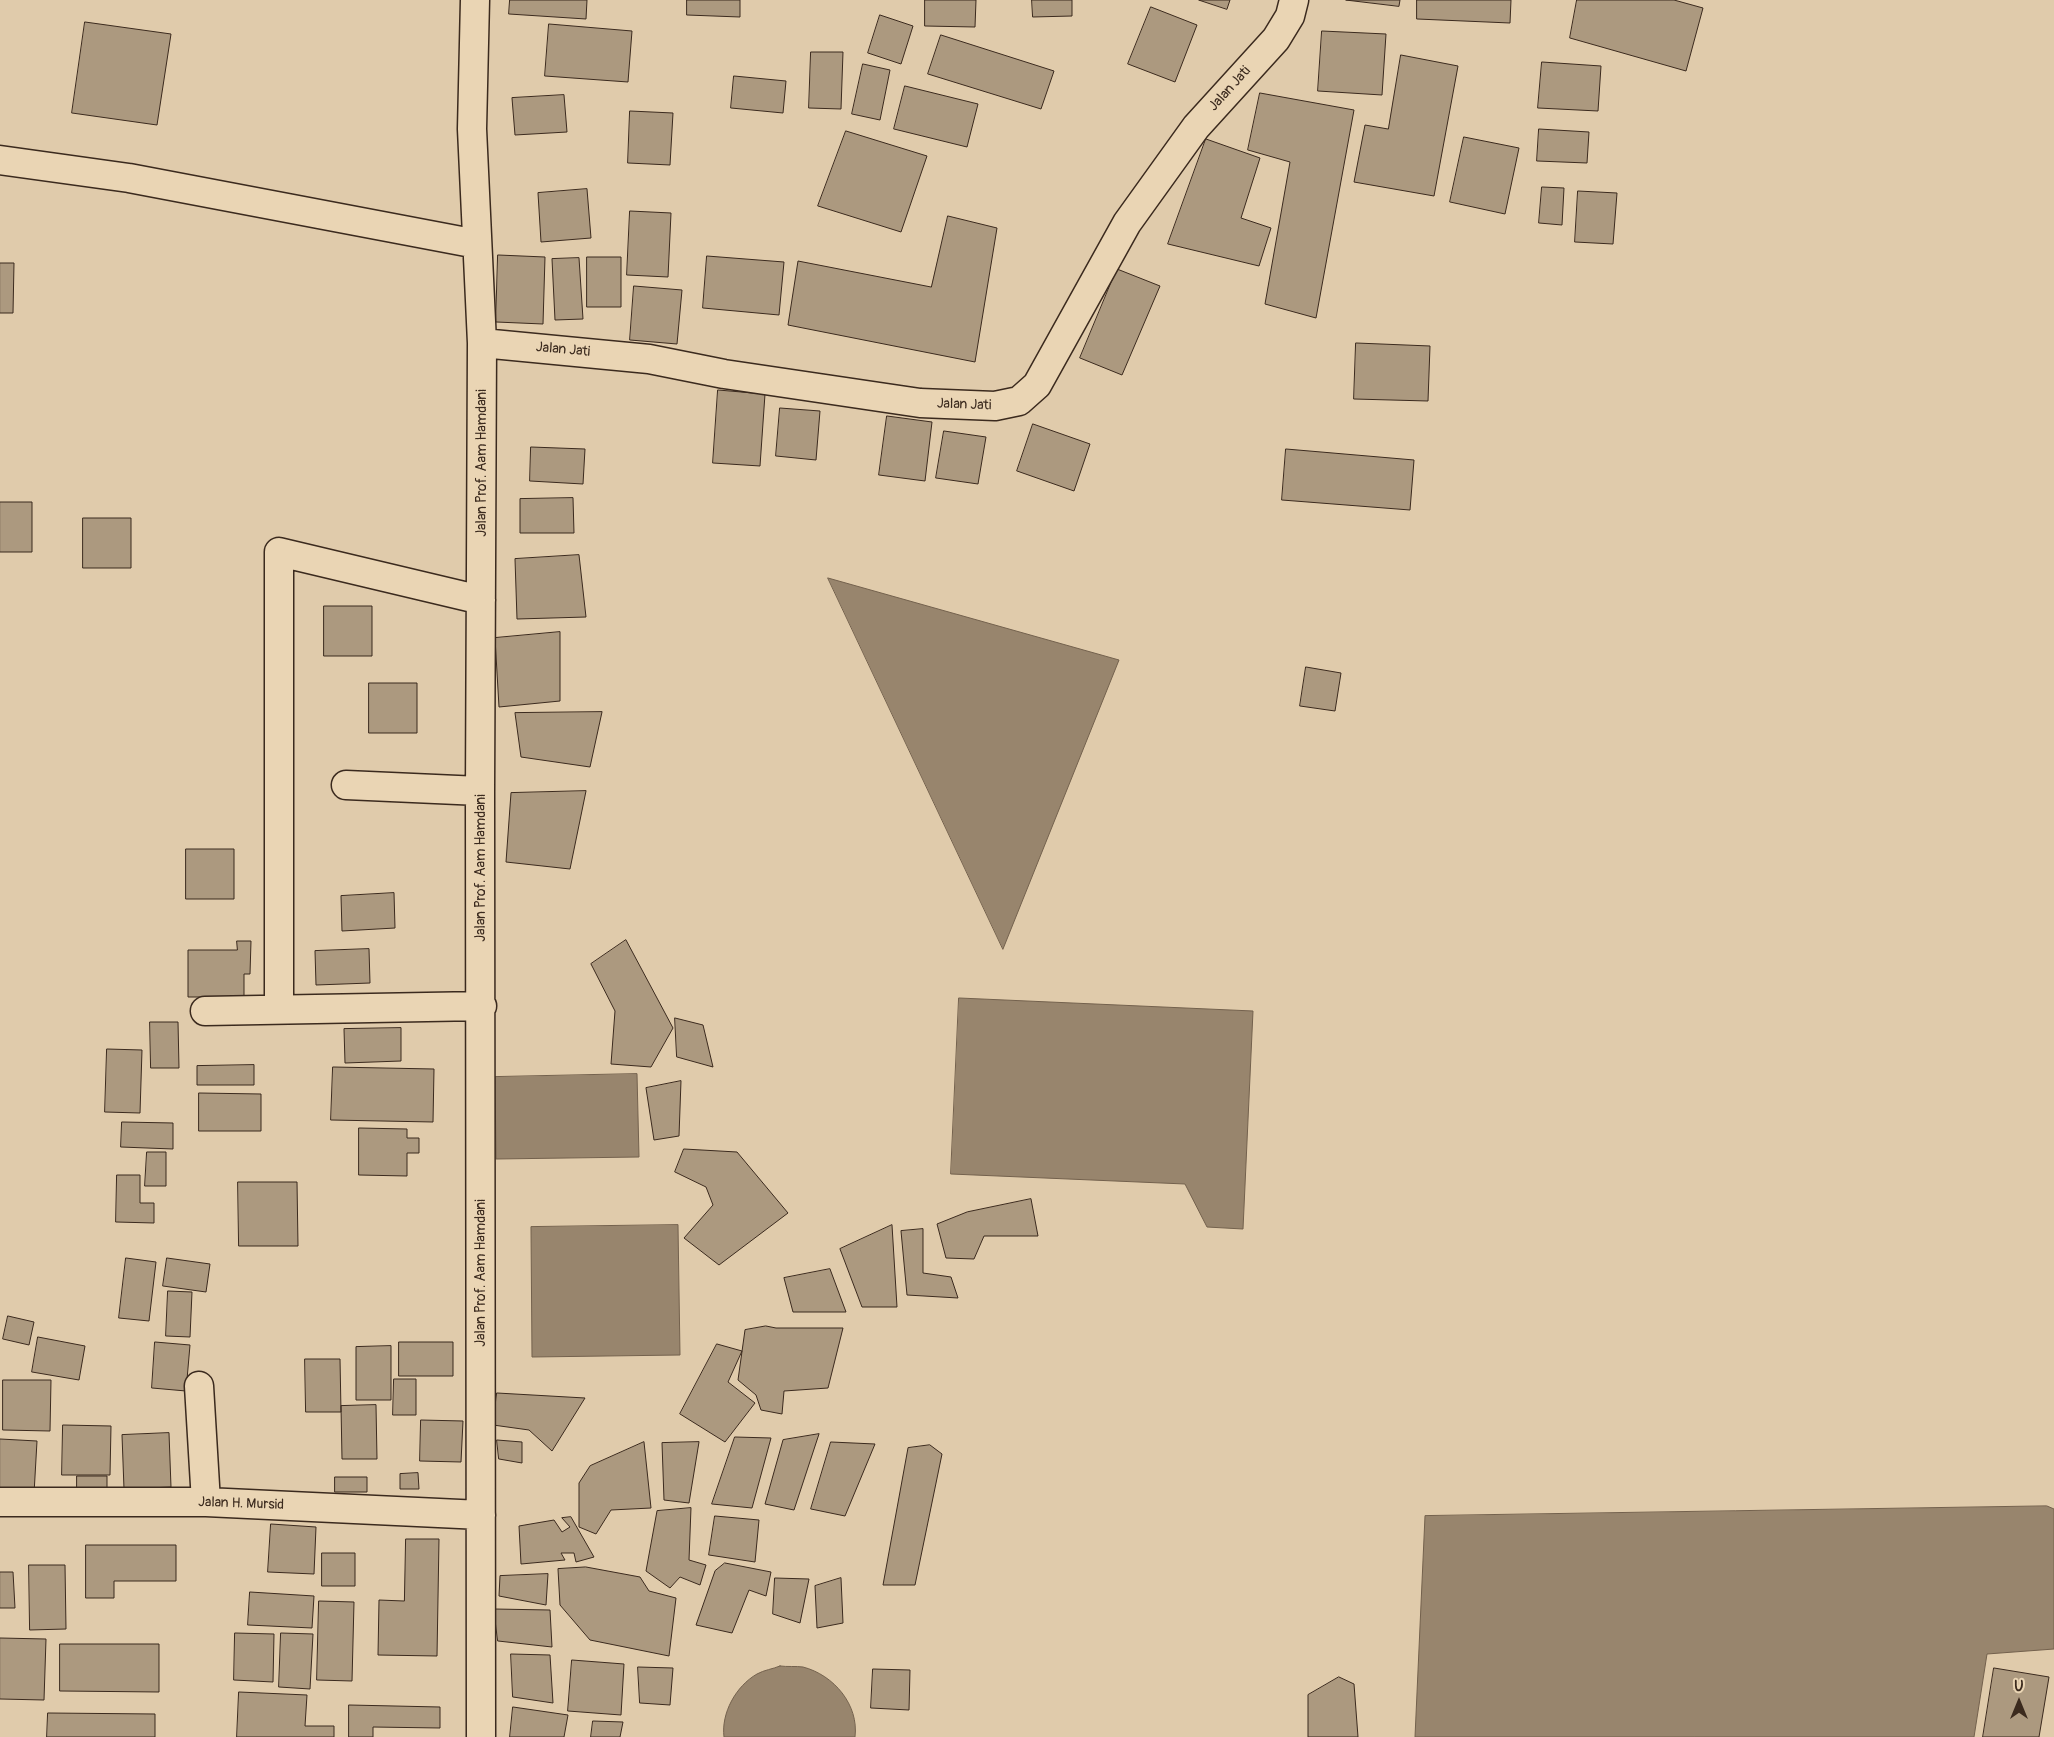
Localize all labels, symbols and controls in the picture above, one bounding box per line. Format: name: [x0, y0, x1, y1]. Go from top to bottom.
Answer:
street label: Jalan Jati: [1206, 63, 1254, 115]
street label: Jalan Jati: [535, 339, 591, 361]
street label: Jalan Prof. Aam Hamdani: [474, 389, 490, 537]
street label: Jalan Jati: [936, 396, 992, 414]
street label: Jalan Prof. Aam Hamdani: [473, 794, 489, 942]
street label: Jalan Prof. Aam Hamdani: [473, 1199, 489, 1347]
street label: Jalan H. Mursid: [198, 1494, 284, 1514]
north arrow: [1994, 1677, 2044, 1727]
text: U: [2014, 1678, 2024, 1695]

